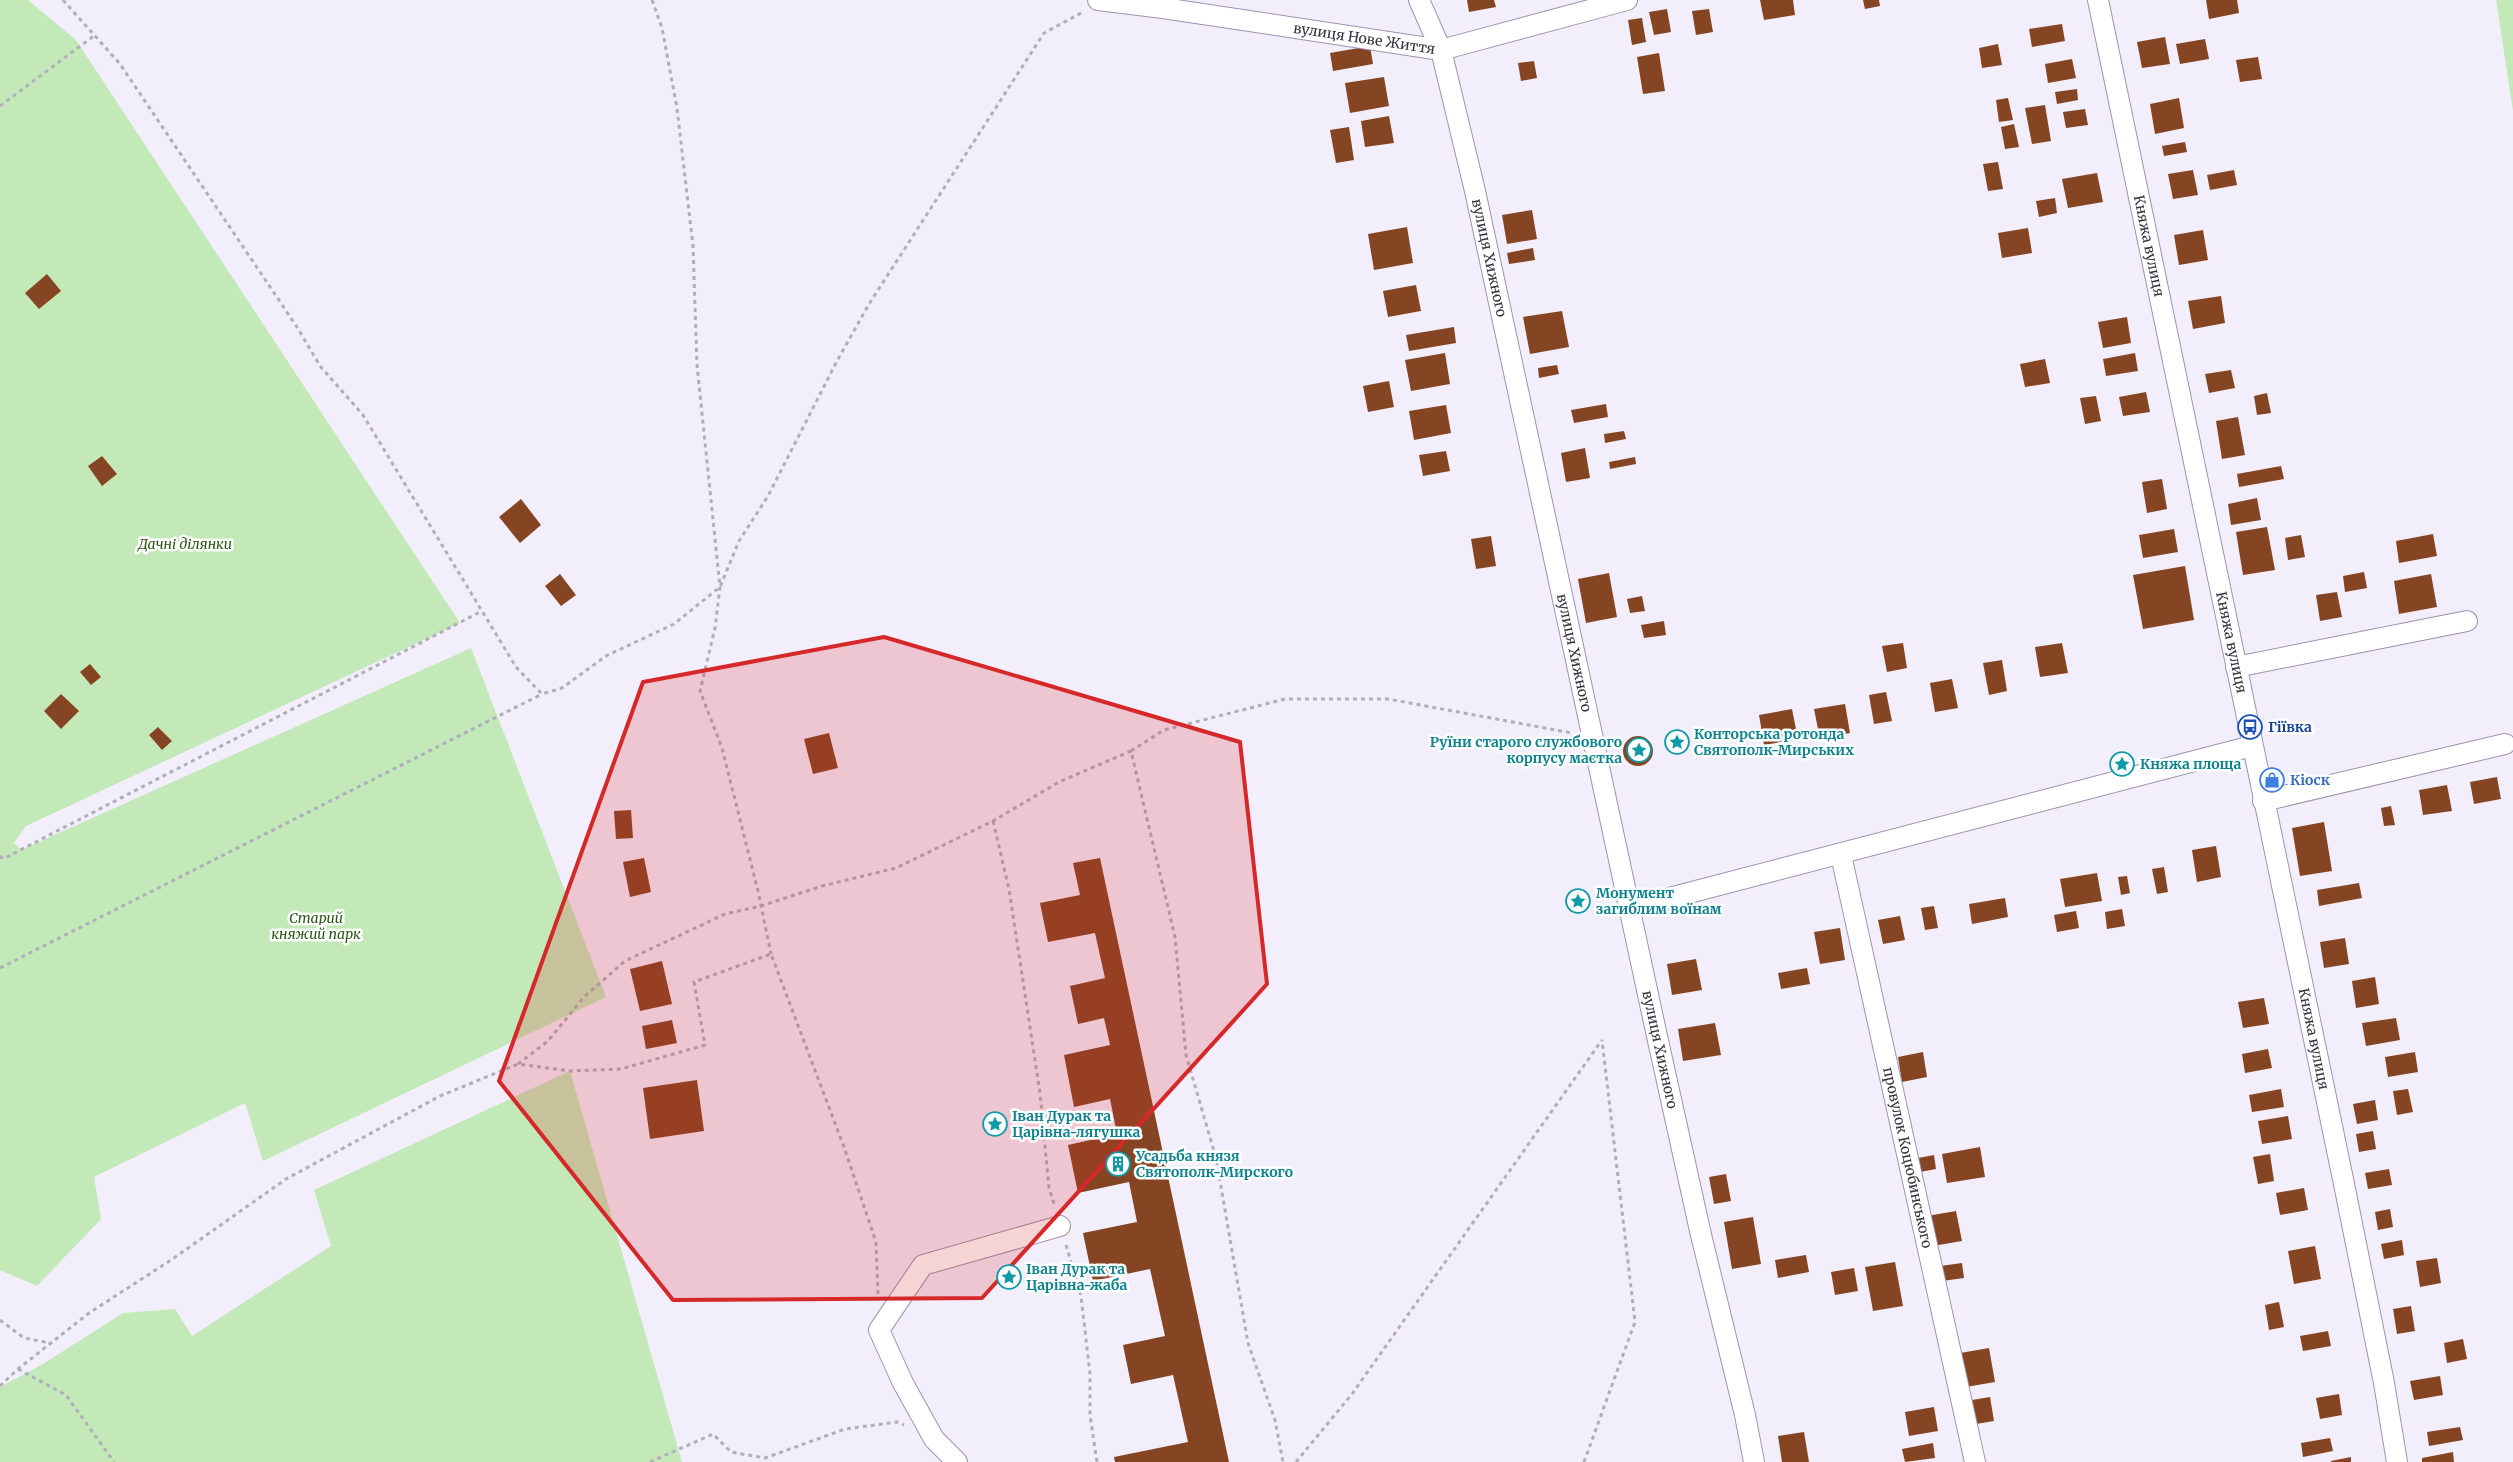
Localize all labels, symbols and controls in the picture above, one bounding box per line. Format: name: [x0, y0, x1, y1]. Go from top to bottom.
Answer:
street label: вулиця Нове Життя: [1292, 19, 1436, 58]
street label: Княжа вулиця: [2130, 193, 2168, 298]
street label: вулиця Хижного: [1468, 197, 1511, 319]
park label: Дачні ділянки: [137, 535, 232, 553]
street label: Княжа вулиця: [2212, 590, 2251, 695]
street label: вулиця Хижного: [1553, 592, 1596, 714]
bus stop icon: Гіївка: [2237, 714, 2263, 740]
place label: Гіївка: [2268, 718, 2312, 736]
place label: Конторська ротонда Святополк-Мирських: [1694, 725, 1854, 759]
place icon: Конторська ротонда Святополк-Мирських: [1664, 729, 1690, 755]
place label: Руїни старого службового корпусу маєтка: [1430, 733, 1622, 767]
place icon: Руїни старого службового корпусу маєтка: [1626, 737, 1652, 763]
place icon: Княжа площа: [2109, 751, 2135, 777]
place label: Княжа площа: [2140, 755, 2242, 773]
shop icon: Кіоск: [2259, 767, 2285, 793]
place label: Кіоск: [2290, 771, 2331, 789]
place label: Монумент загиблим воїнам: [1596, 884, 1722, 918]
place icon: Монумент загиблим воїнам: [1565, 888, 1591, 914]
park label: Старий княжий парк: [271, 909, 361, 943]
street label: Княжа вулиця: [2295, 986, 2333, 1091]
street label: вулиця Хижного: [1638, 989, 1682, 1110]
street label: провулок Коцюбинського: [1879, 1066, 1937, 1250]
place label: Іван Дурак та Царівна-лягушка: [1012, 1107, 1141, 1141]
place icon: Іван Дурак та Царівна-лягушка: [982, 1111, 1008, 1137]
place label: Усадьба князя Святополк-Мирского: [1135, 1147, 1293, 1181]
building icon: Усадьба князя Святополк-Мирского: [1105, 1151, 1131, 1177]
place label: Іван Дурак та Царівна-жаба: [1026, 1260, 1127, 1294]
place icon: Іван Дурак та Царівна-жаба: [996, 1264, 1022, 1290]

